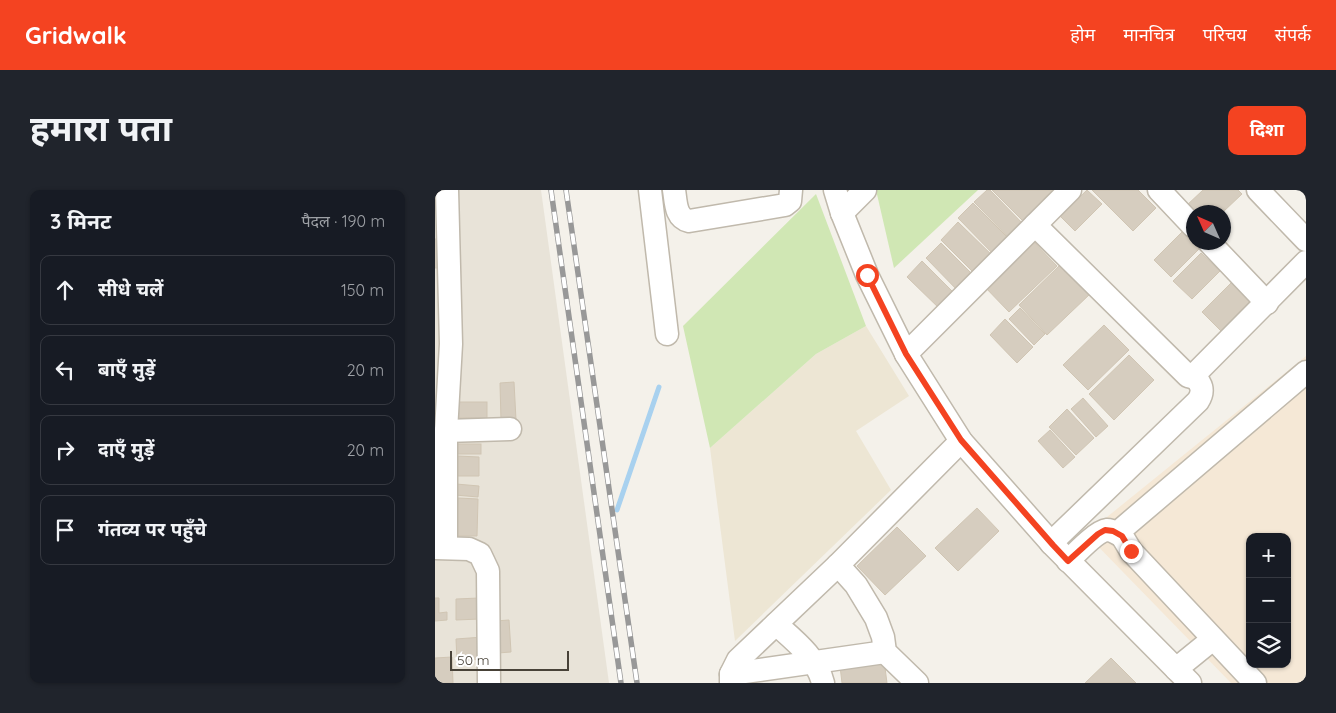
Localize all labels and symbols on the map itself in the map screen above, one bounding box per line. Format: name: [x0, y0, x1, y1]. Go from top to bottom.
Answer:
north arrow: [1186, 205, 1231, 250]
route start: [856, 264, 879, 287]
route end: [1120, 540, 1143, 563]
scale bar: [450, 648, 569, 671]

